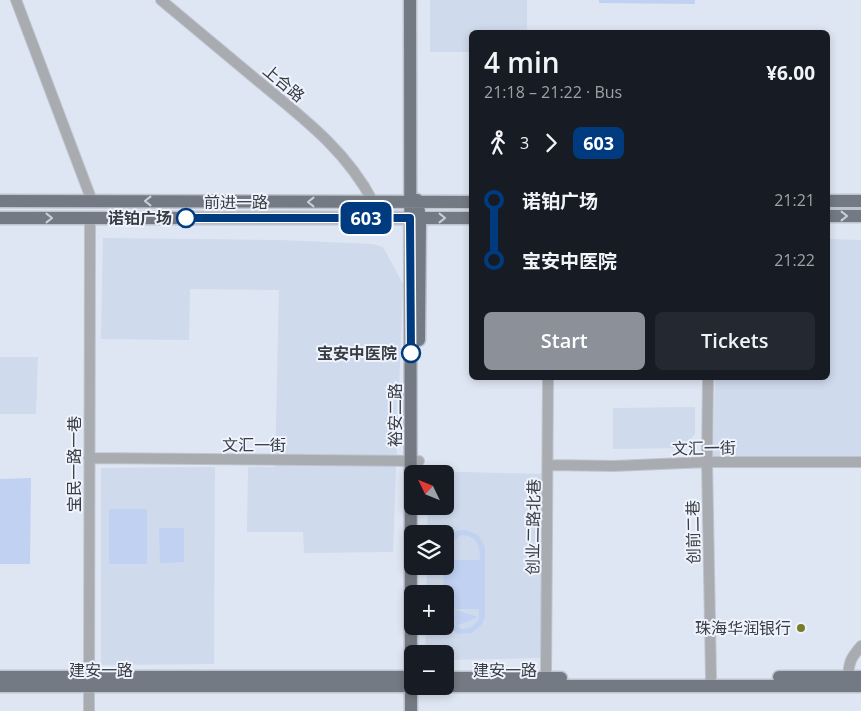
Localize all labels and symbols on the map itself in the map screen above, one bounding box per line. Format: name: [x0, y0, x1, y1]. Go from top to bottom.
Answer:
street label: 上合路: [259, 59, 309, 107]
street label: 前进一路: [204, 191, 268, 213]
one-way arrow: [144, 196, 152, 206]
one-way arrow: [307, 197, 314, 207]
line badge: 603: [337, 202, 395, 234]
place label: 诺铂广场: [108, 207, 172, 229]
marker: 诺铂广场: [176, 208, 196, 228]
one-way arrow: [841, 211, 849, 221]
one-way arrow: [45, 213, 53, 223]
one-way arrow: [438, 213, 446, 223]
place label: 宝安中医院: [317, 342, 397, 364]
marker: 宝安中医院: [401, 343, 421, 363]
street label: 裕安二路: [384, 383, 406, 447]
street label: 宝民一路一巷: [63, 416, 85, 512]
street label: 文汇一街: [222, 434, 286, 456]
street label: 文汇一街: [672, 436, 736, 460]
north arrow: [404, 465, 454, 515]
street label: 创业二路北巷: [521, 479, 545, 575]
street label: 创前二巷: [681, 500, 705, 564]
place label: 珠海华润银行: [695, 617, 791, 639]
marker: 珠海华润银行: [795, 622, 807, 634]
street label: 建安一路: [69, 659, 133, 681]
street label: 建安一路: [473, 659, 537, 681]

